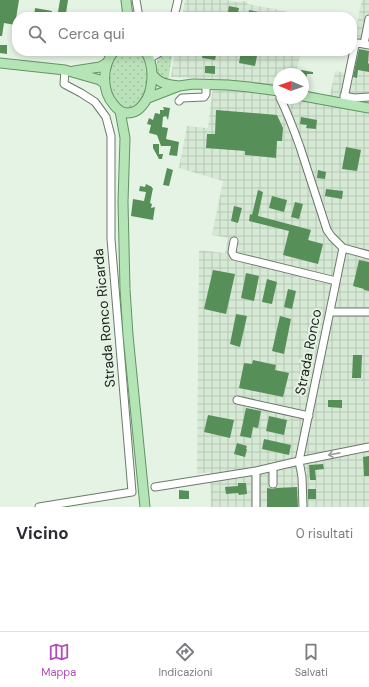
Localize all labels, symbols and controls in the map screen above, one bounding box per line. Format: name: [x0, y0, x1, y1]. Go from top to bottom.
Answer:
search box: [12, 12, 357, 56]
icon: search: [26, 23, 48, 45]
text: Cerca qui: [58, 24, 125, 44]
north arrow: [273, 68, 309, 104]
street label: Strada Ronco Ricarda: [89, 248, 119, 388]
street label: Strada Ronco: [291, 308, 325, 396]
one-way arrow: [328, 450, 341, 458]
text: Vicino: [16, 522, 69, 544]
text: 0 risultati: [296, 525, 353, 542]
tab: Mappa: [41, 641, 76, 679]
tab: Indicazioni: [158, 641, 212, 679]
tab: Salvati: [295, 641, 328, 679]

